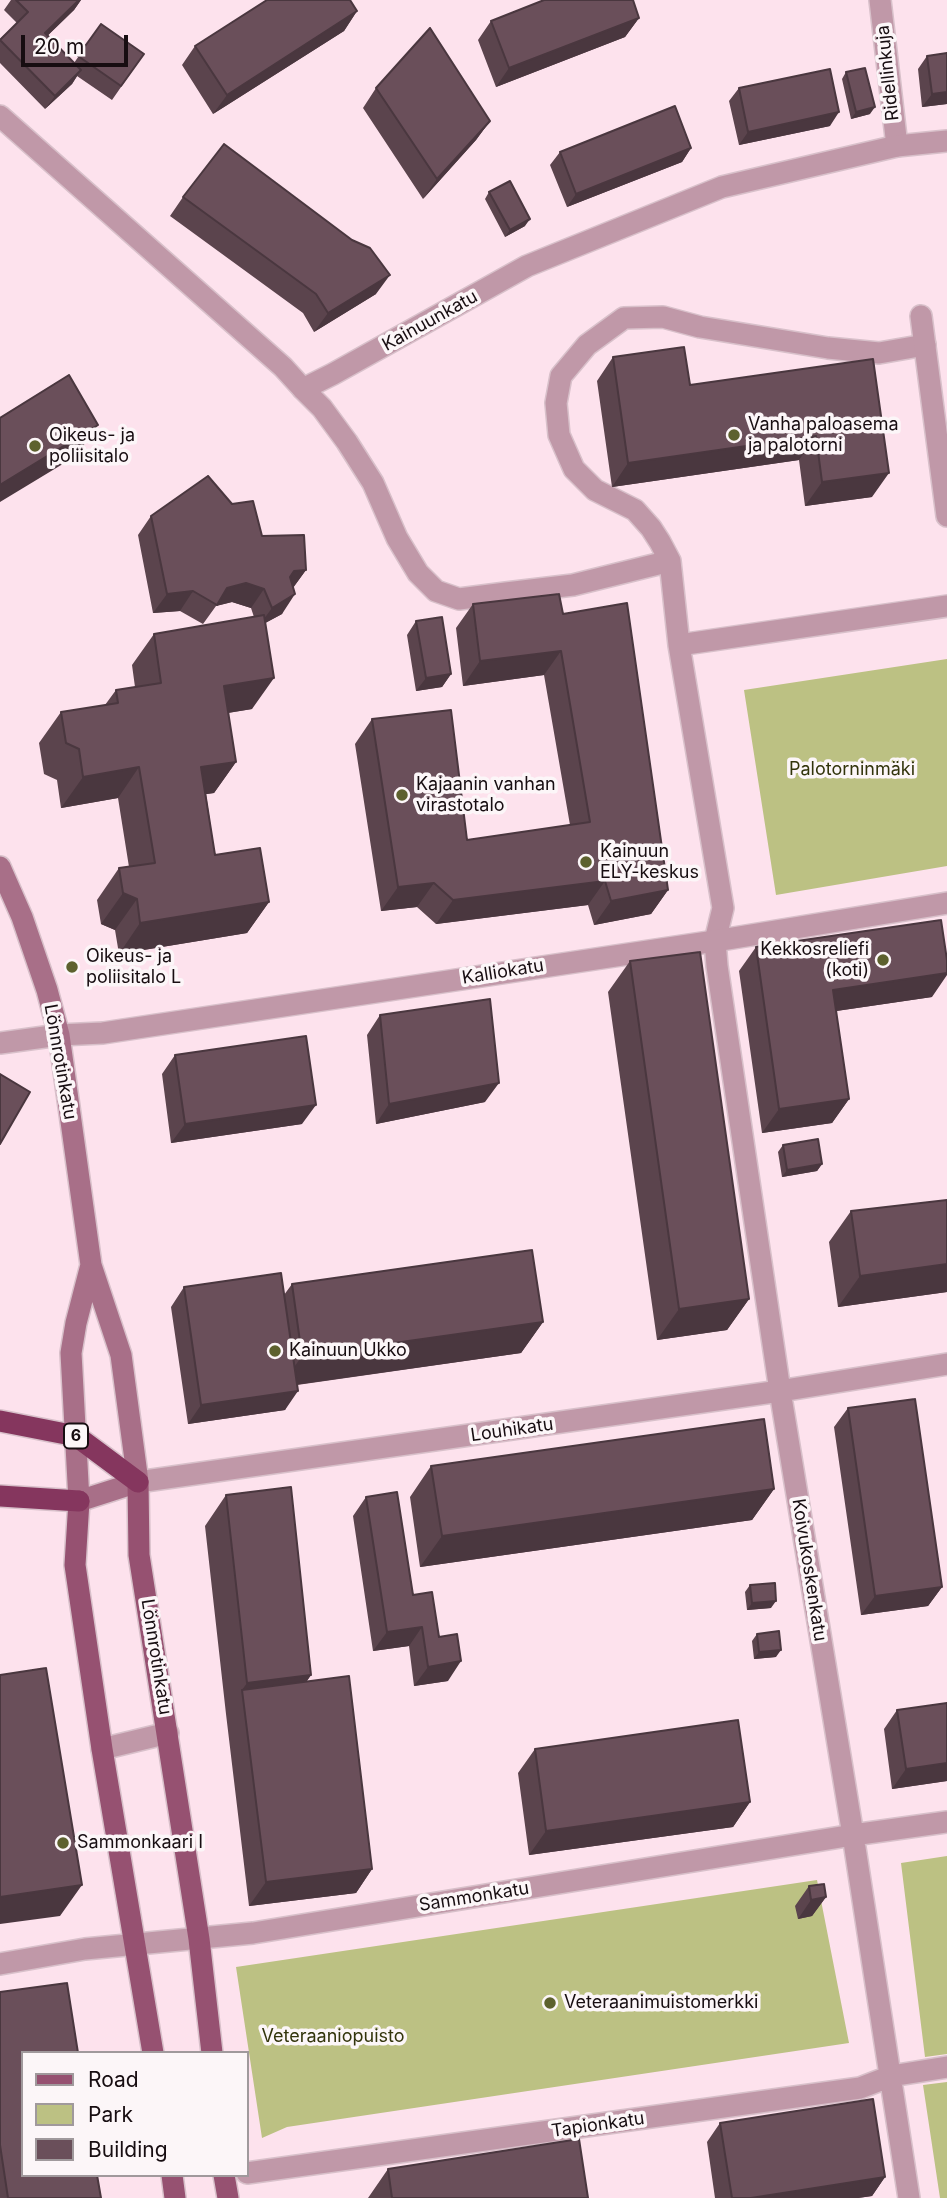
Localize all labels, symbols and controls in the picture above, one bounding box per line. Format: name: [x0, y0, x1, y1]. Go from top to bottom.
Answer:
scale bar: [24, 21, 131, 65]
street label: Ridellinkuja: [872, 24, 904, 122]
text: 20 m: [34, 34, 84, 59]
street label: Kainuunkatu: [379, 286, 481, 356]
place label: Vanha paloasema ja palotorni: [748, 414, 899, 457]
place label: Oikeus- ja poliisitalo: [49, 425, 135, 467]
marker: Vanha paloasema ja palotorni: [726, 427, 742, 443]
marker: Oikeus- ja poliisitalo: [27, 438, 43, 454]
park label: Palotorninmäki: [789, 759, 915, 781]
place label: Kajaanin vanhan virastotalo: [416, 774, 556, 816]
marker: Kajaanin vanhan virastotalo: [394, 787, 410, 803]
place label: Kainuun ELY-keskus: [600, 841, 699, 884]
marker: Kainuun ELY-keskus: [578, 854, 594, 870]
place label: Kekkosreliefi (koti): [760, 939, 869, 982]
place label: Oikeus- ja poliisitalo L: [86, 946, 181, 988]
marker: Kekkosreliefi (koti): [875, 952, 891, 968]
street label: Kalliokatu: [461, 955, 545, 989]
marker: Oikeus- ja poliisitalo L: [64, 959, 80, 975]
street label: Lönnrotinkatu: [39, 1003, 81, 1121]
place label: Kainuun Ukko: [289, 1340, 407, 1362]
marker: Kainuun Ukko: [267, 1343, 283, 1359]
street label: Louhikatu: [469, 1414, 555, 1446]
road number: 6: [64, 1424, 88, 1448]
street label: Koivukoskenkatu: [787, 1497, 831, 1643]
street label: Lönnrotinkatu: [136, 1598, 176, 1716]
place label: Sammonkaari I: [77, 1832, 203, 1854]
marker: Sammonkaari I: [55, 1835, 71, 1851]
street label: Sammonkatu: [417, 1878, 531, 1916]
place label: Veteraanimuistomerkki: [564, 1992, 758, 2014]
marker: Veteraanimuistomerkki: [542, 1995, 558, 2011]
park label: Veteraaniopuisto: [261, 2026, 405, 2048]
legend: [21, 2051, 248, 2177]
text: Road: [88, 2067, 139, 2092]
text: Park: [88, 2102, 133, 2127]
street label: Tapionkatu: [550, 2108, 646, 2142]
text: Building: [88, 2137, 168, 2162]

